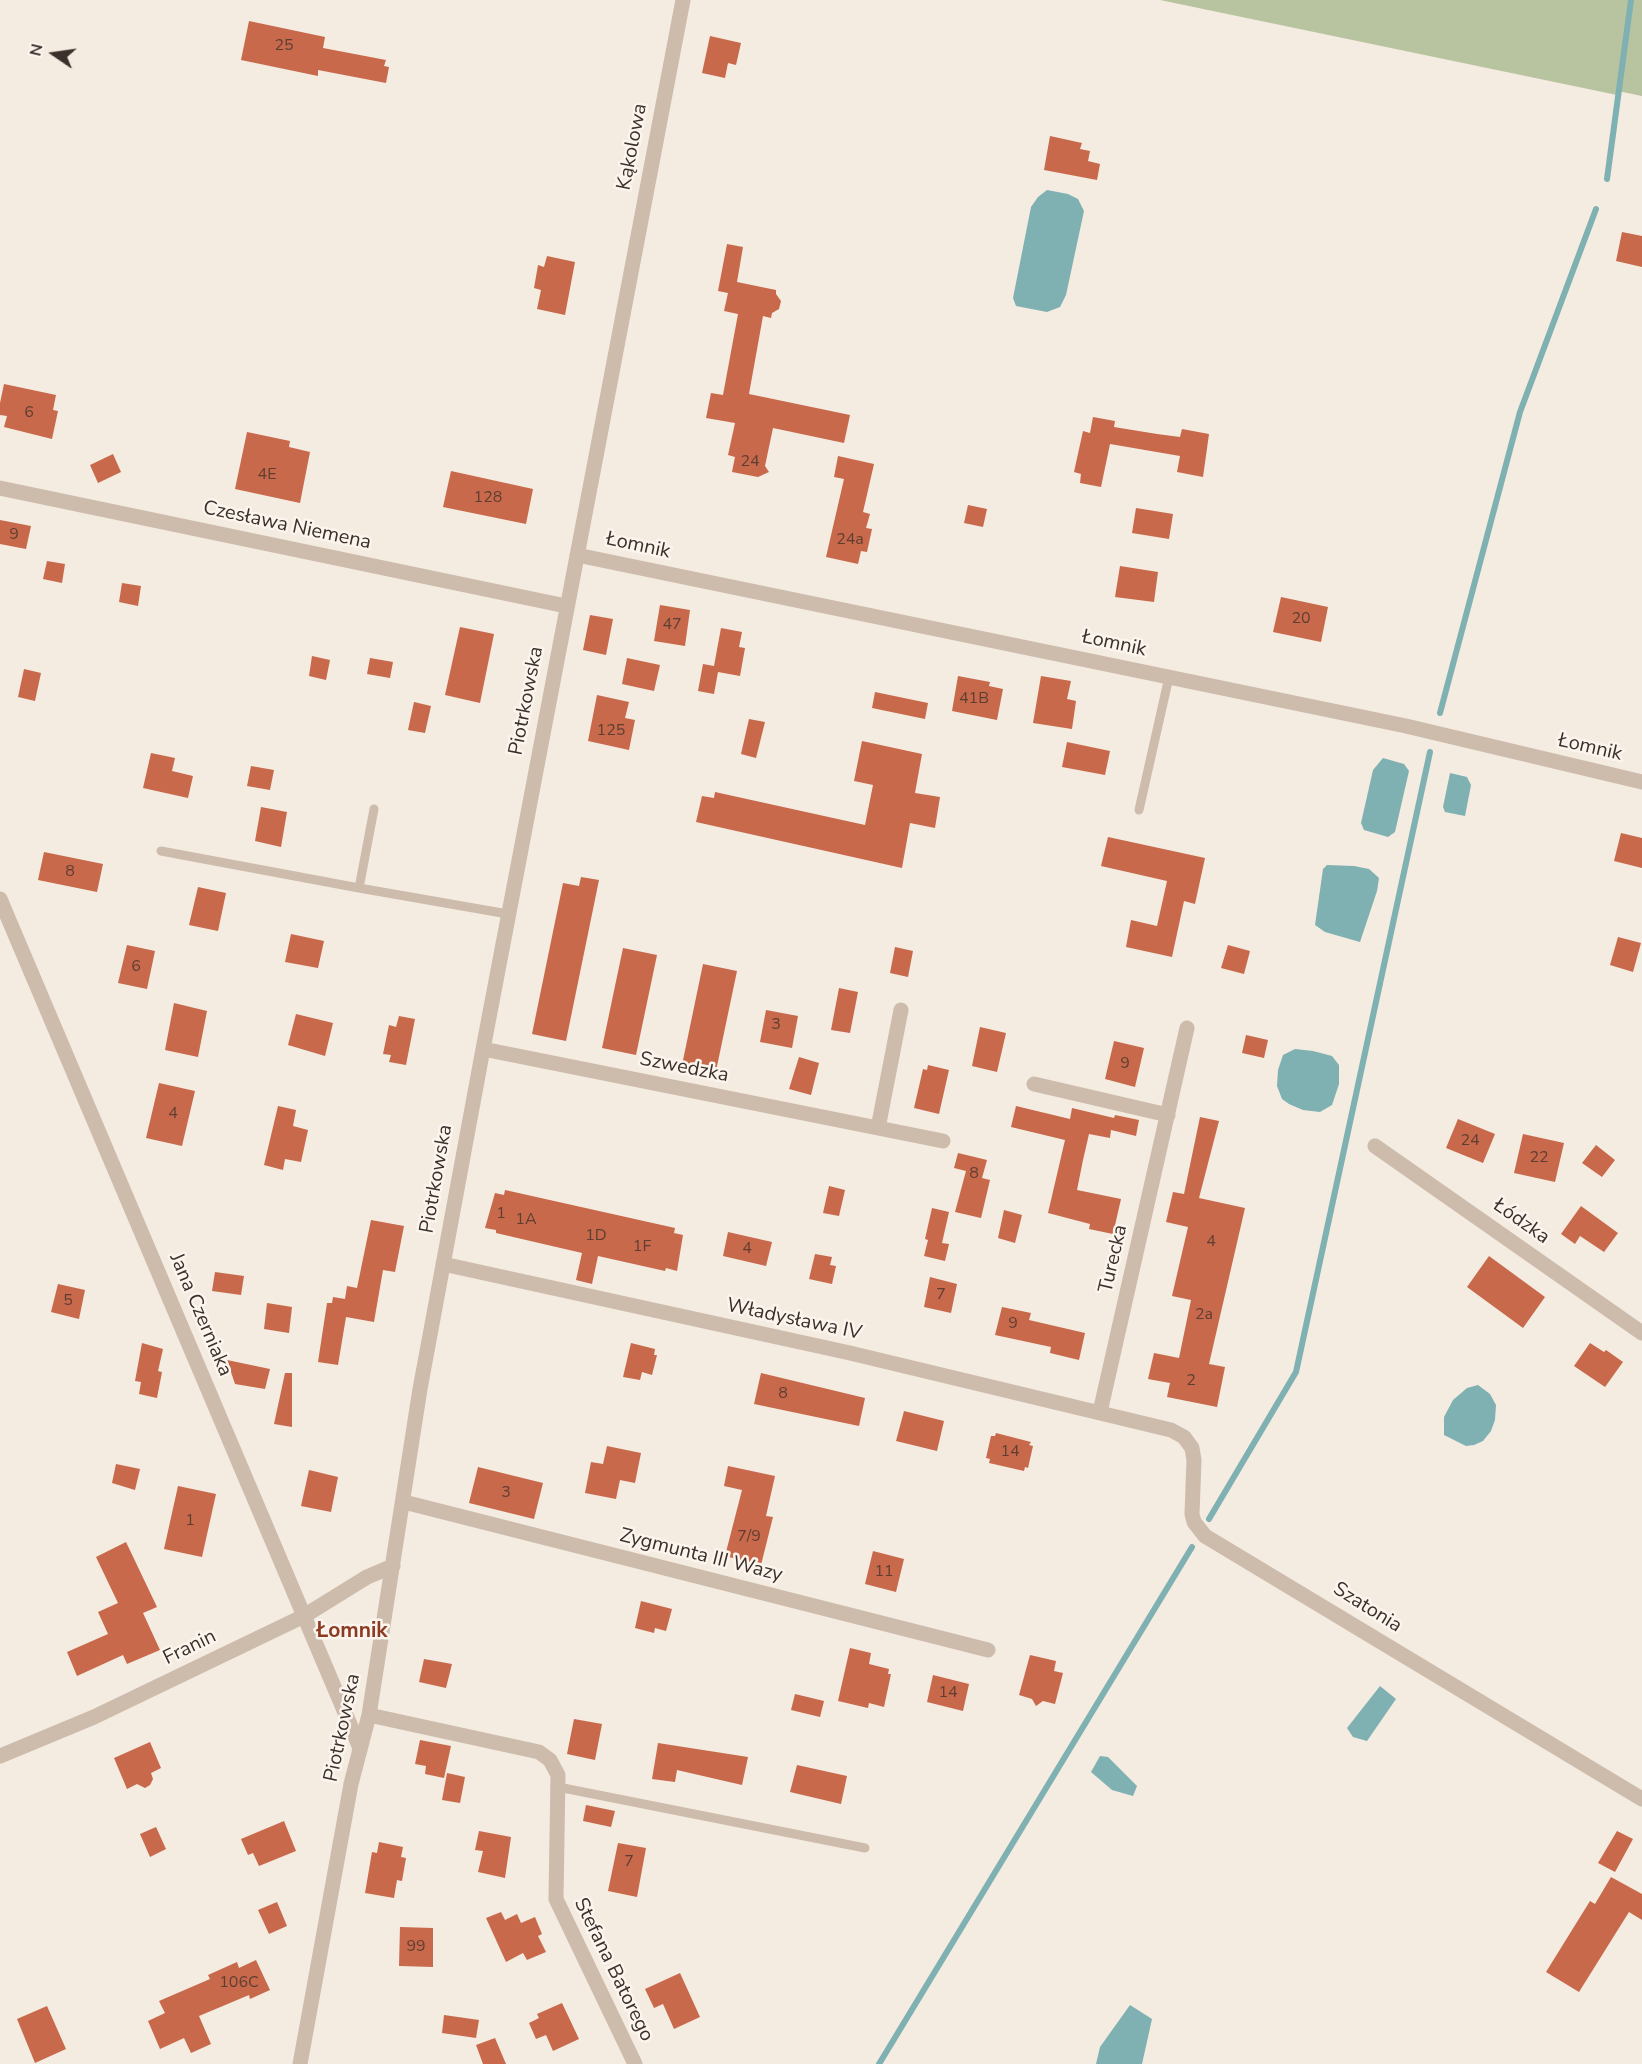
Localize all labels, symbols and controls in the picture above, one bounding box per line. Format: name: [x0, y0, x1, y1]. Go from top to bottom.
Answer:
north arrow: [24, 24, 84, 84]
house number: 25: [274, 36, 294, 56]
text: N: [24, 42, 49, 58]
street label: Kąkolowa: [613, 102, 653, 192]
house number: 6: [24, 403, 34, 423]
house number: 24: [740, 452, 760, 472]
house number: 4E: [258, 465, 276, 485]
house number: 128: [474, 488, 502, 508]
street label: Czesława Niemena: [201, 496, 373, 556]
house number: 9: [9, 525, 19, 545]
street label: Łomnik: [604, 528, 672, 564]
house number: 24a: [836, 530, 864, 550]
house number: 20: [1291, 609, 1311, 629]
house number: 47: [662, 615, 682, 635]
street label: Łomnik: [1080, 626, 1148, 662]
street label: Piotrkowska: [505, 645, 549, 757]
house number: 41B: [959, 689, 989, 709]
house number: 125: [597, 721, 625, 741]
street label: Łomnik: [1556, 729, 1624, 767]
house number: 8: [65, 862, 75, 882]
house number: 6: [131, 957, 141, 977]
house number: 3: [771, 1015, 781, 1035]
street label: Szwedzka: [637, 1048, 731, 1088]
house number: 9: [1120, 1054, 1130, 1074]
house number: 4: [168, 1104, 178, 1124]
street label: Piotrkowska: [416, 1123, 458, 1235]
house number: 24: [1460, 1131, 1480, 1151]
house number: 22: [1529, 1148, 1549, 1168]
house number: 8: [969, 1164, 979, 1184]
street label: Łódzka: [1488, 1194, 1554, 1250]
house number: 1: [496, 1204, 506, 1224]
house number: 1A: [515, 1210, 537, 1230]
street label: Turecka: [1095, 1223, 1133, 1295]
house number: 1D: [585, 1226, 607, 1246]
house number: 4: [1206, 1232, 1216, 1252]
house number: 1F: [633, 1237, 651, 1257]
house number: 4: [742, 1239, 752, 1259]
street label: Jana Czerniaka: [163, 1250, 237, 1380]
house number: 7: [936, 1285, 946, 1305]
house number: 5: [63, 1291, 73, 1311]
street label: Władysława IV: [724, 1294, 864, 1346]
house number: 2a: [1195, 1305, 1213, 1325]
house number: 9: [1008, 1314, 1018, 1334]
house number: 2: [1186, 1371, 1196, 1391]
house number: 8: [778, 1384, 788, 1404]
house number: 14: [1000, 1442, 1020, 1462]
house number: 3: [501, 1483, 511, 1503]
house number: 1: [185, 1511, 195, 1531]
street label: Zygmunta III Wazy: [617, 1524, 785, 1588]
house number: 7/9: [737, 1527, 761, 1547]
house number: 11: [874, 1562, 894, 1582]
street label: Szatonia: [1328, 1578, 1406, 1638]
district label: Łomnik: [316, 1619, 388, 1645]
street label: Franin: [160, 1625, 220, 1671]
street label: Piotrkowska: [320, 1672, 366, 1784]
house number: 14: [938, 1683, 958, 1703]
house number: 7: [624, 1852, 634, 1872]
street label: Stefana Batorego: [568, 1894, 658, 2046]
house number: 99: [406, 1937, 426, 1957]
house number: 106C: [219, 1973, 259, 1993]

